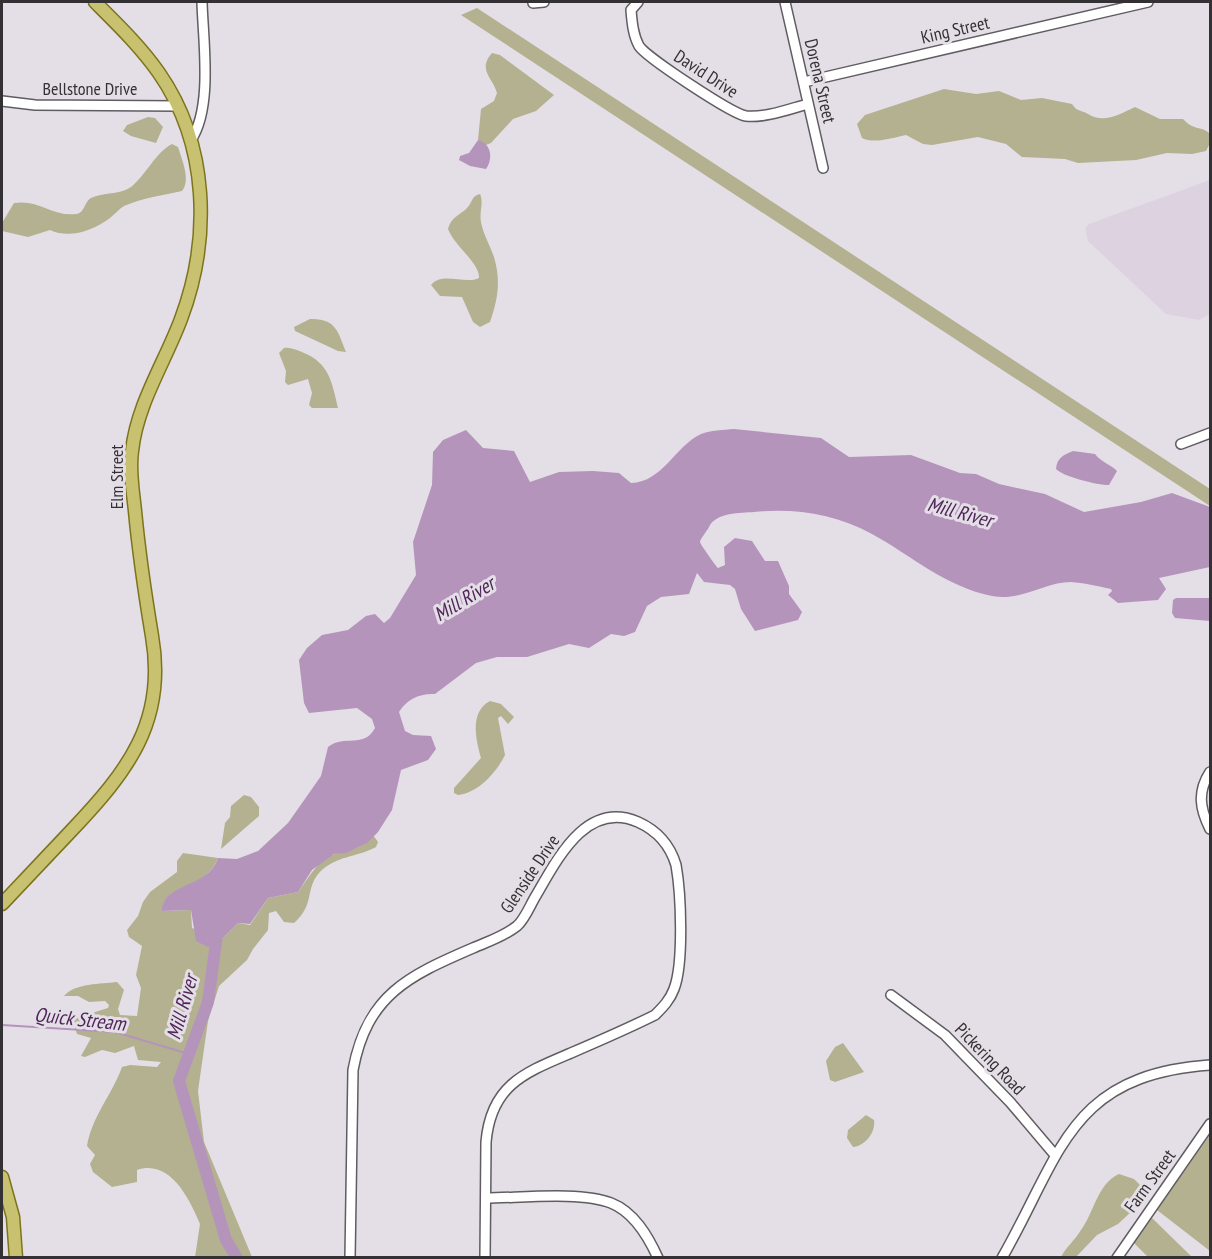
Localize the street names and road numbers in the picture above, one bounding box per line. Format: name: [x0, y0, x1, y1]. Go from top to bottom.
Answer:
street label: King Street: [918, 10, 991, 49]
street label: Dorena Street: [800, 37, 841, 125]
street label: David Drive: [670, 44, 743, 103]
street label: Bellstone Drive: [43, 77, 137, 100]
street label: Elm Street: [105, 445, 128, 509]
street label: Glenside Drive: [495, 830, 564, 918]
street label: Pickering Road: [950, 1018, 1030, 1100]
street label: Farm Street: [1119, 1145, 1180, 1217]

